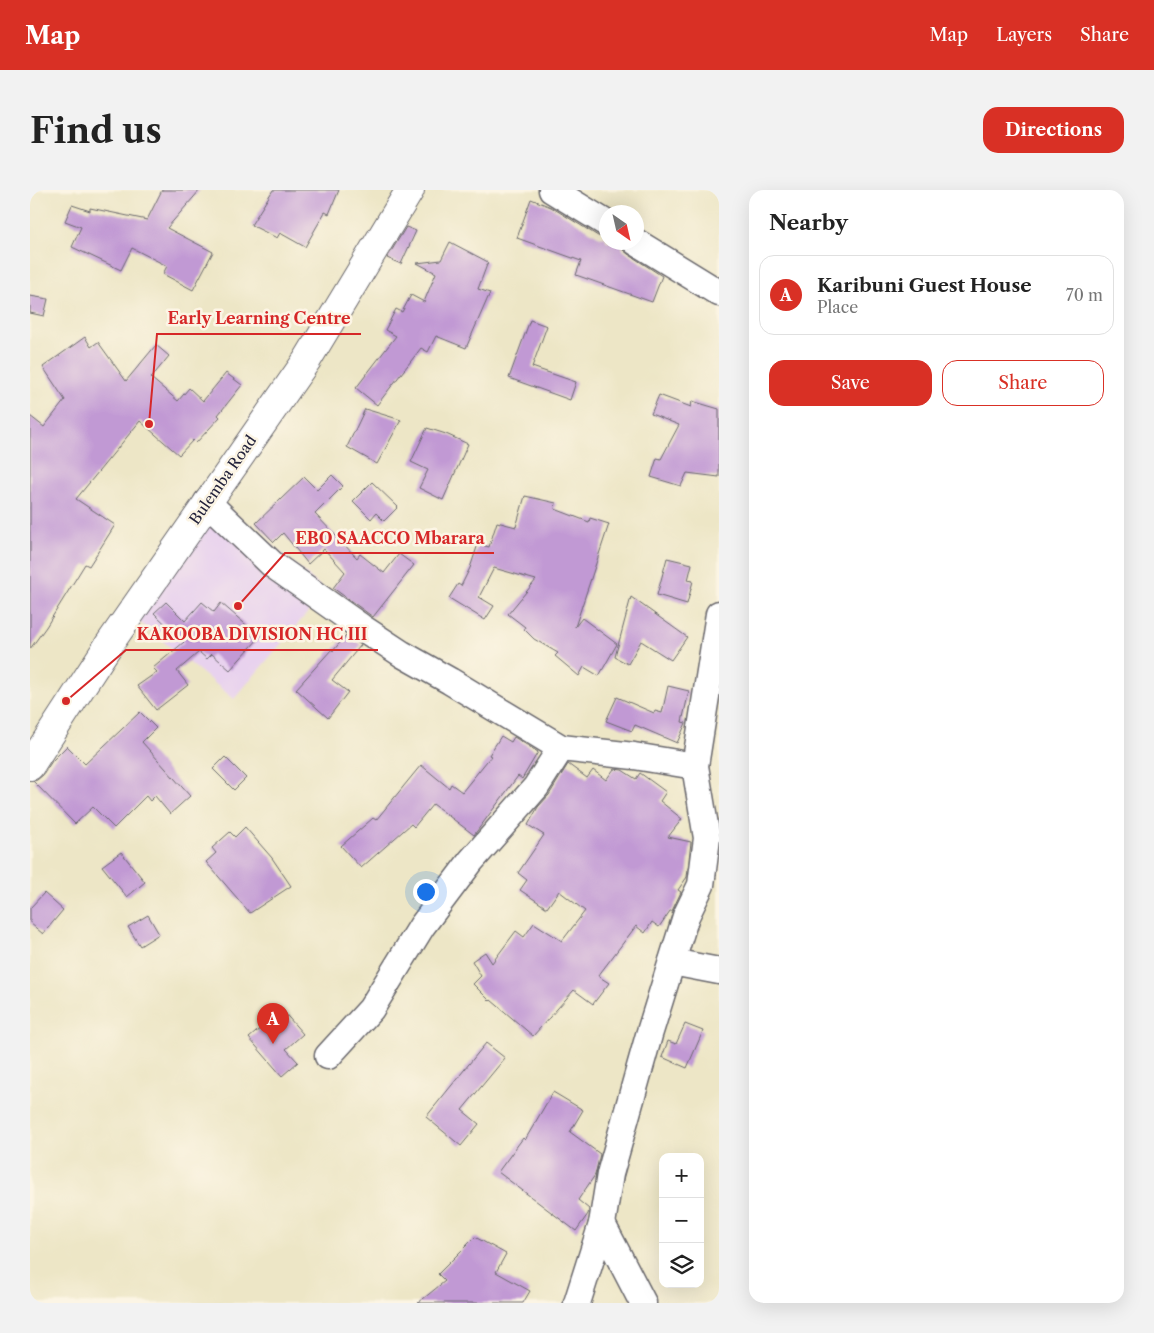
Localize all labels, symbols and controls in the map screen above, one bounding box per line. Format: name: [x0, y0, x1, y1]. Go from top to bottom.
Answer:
text: Map: [25, 21, 80, 50]
text: Map: [930, 24, 968, 46]
text: Layers: [996, 24, 1052, 46]
text: Share: [1080, 24, 1129, 46]
button: Directions: [983, 107, 1124, 153]
text: Find us: [30, 109, 162, 152]
north arrow: [599, 205, 644, 250]
text: Nearby: [769, 210, 848, 235]
text: Karibuni Guest House: [817, 274, 1032, 297]
text: A: [780, 285, 792, 305]
text: 70 m: [1066, 285, 1103, 305]
text: Place: [817, 297, 858, 317]
callout: Early Learning Centre: [157, 303, 361, 334]
text: Early Learning Centre: [167, 308, 351, 328]
button: Save: [769, 360, 932, 406]
button: Share: [942, 360, 1104, 406]
street label: Bulemba Road: [185, 431, 260, 528]
callout: EBO SAACCO Mbarara: [285, 522, 494, 553]
text: EBO SAACCO Mbarara: [295, 528, 485, 548]
callout: KAKOOBA DIVISION HC III: [126, 619, 378, 650]
text: KAKOOBA DIVISION HC III: [136, 624, 368, 644]
your location: [413, 879, 439, 905]
pin: A: [257, 1003, 289, 1044]
map controls: [659, 1153, 704, 1288]
button: +: [659, 1153, 704, 1198]
button: −: [659, 1198, 704, 1243]
button: layers: [659, 1243, 704, 1288]

